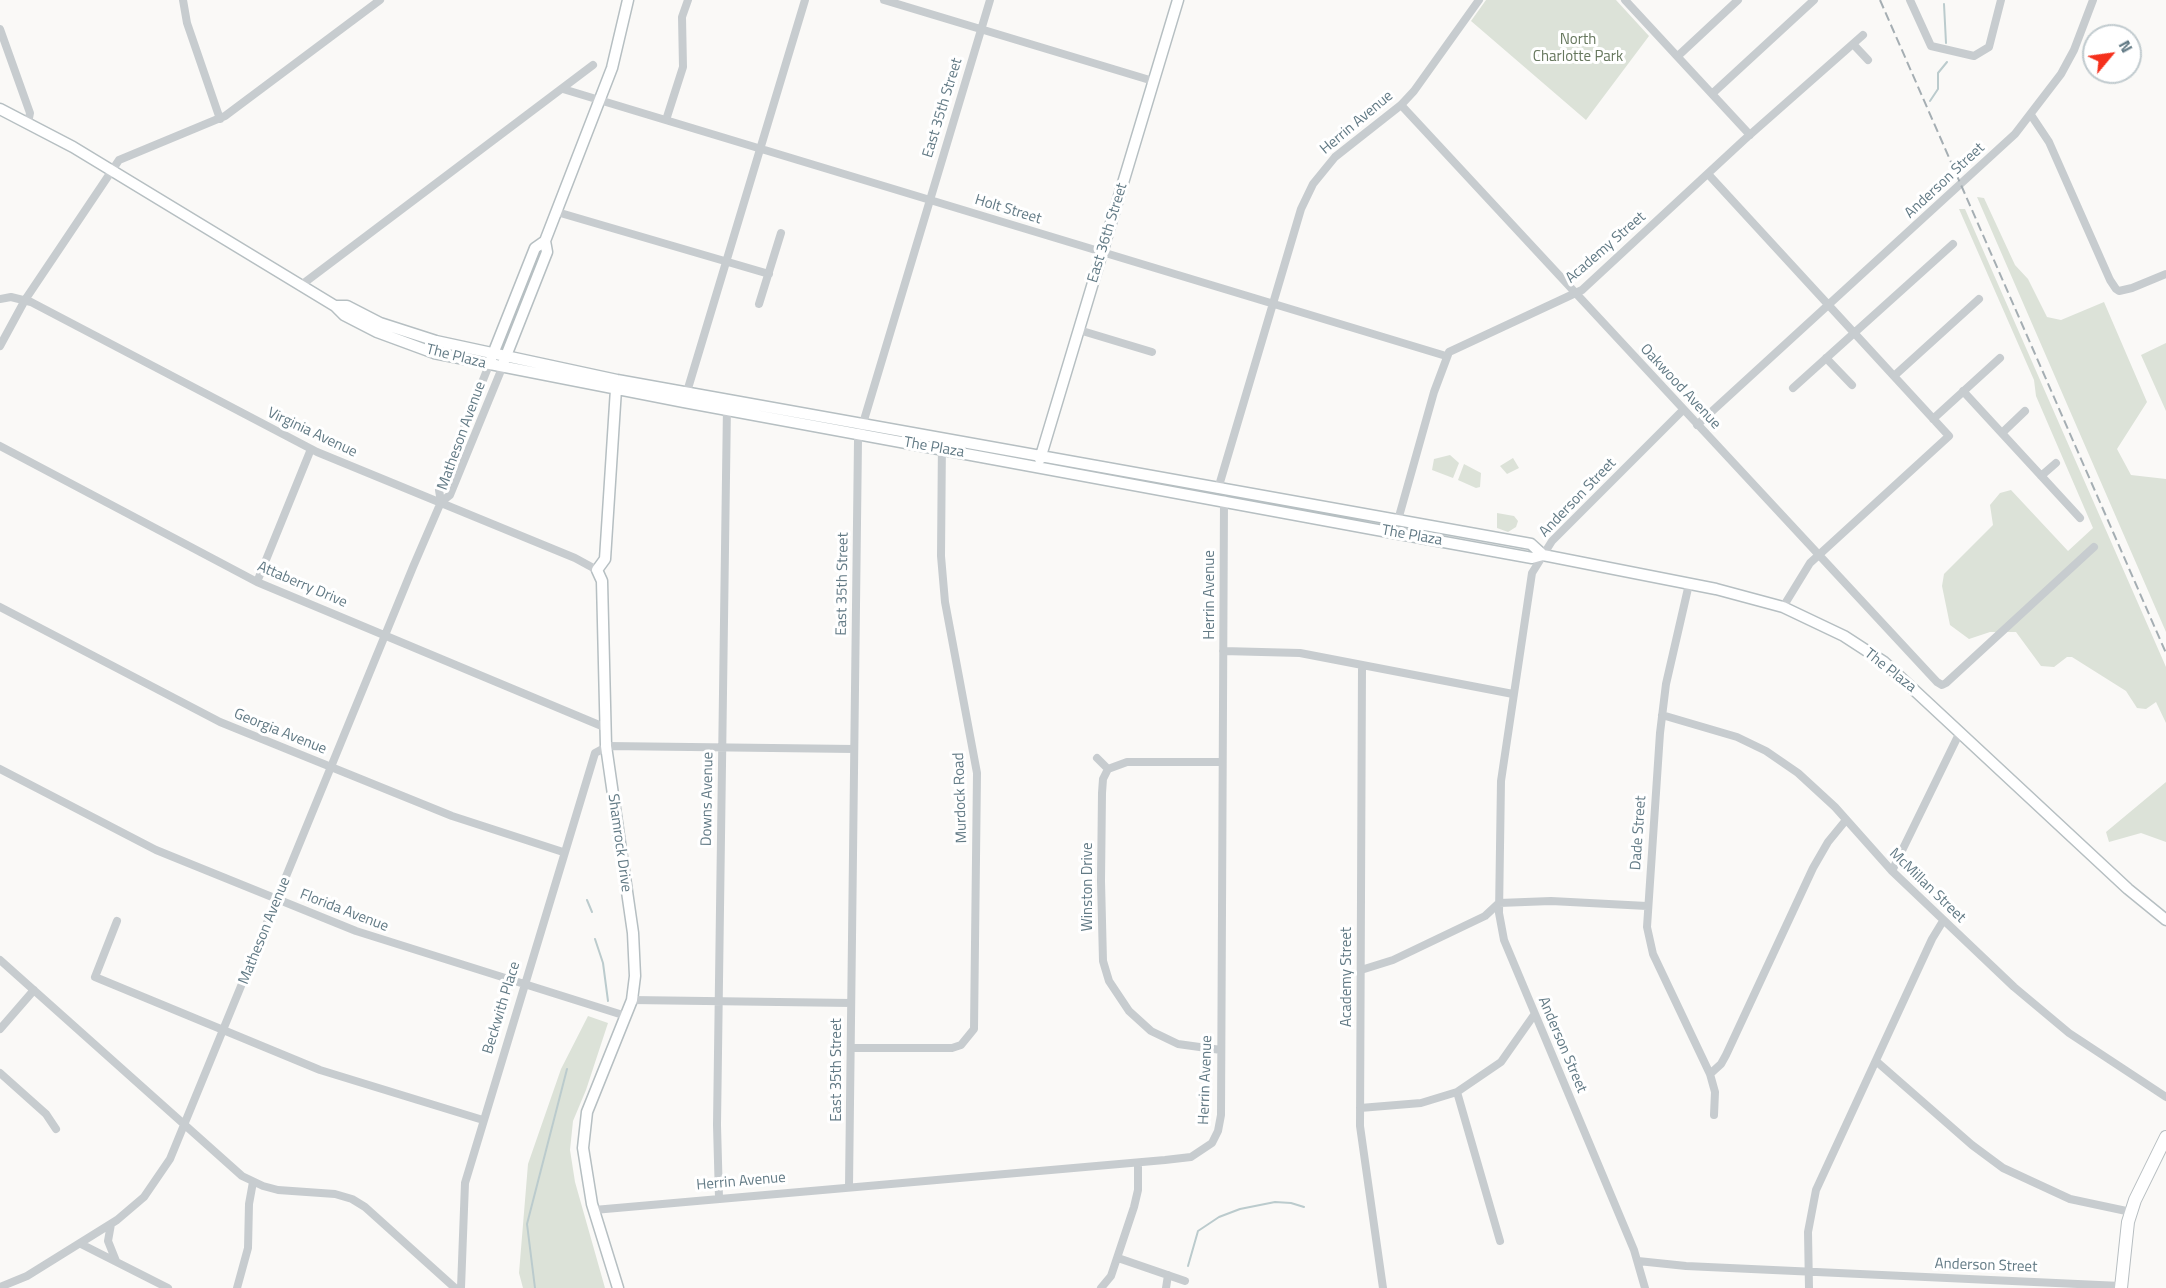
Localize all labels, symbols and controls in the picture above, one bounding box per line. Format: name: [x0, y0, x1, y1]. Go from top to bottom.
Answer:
north arrow: [2082, 24, 2142, 84]
park label: North Charlotte Park: [1533, 31, 1623, 66]
text: N: [2113, 36, 2139, 57]
street label: East 35th Street: [919, 56, 967, 160]
street label: Herrin Avenue: [1317, 87, 1397, 159]
street label: Anderson Street: [1901, 139, 1989, 223]
street label: East 36th Street: [1084, 181, 1132, 285]
street label: Holt Street: [973, 191, 1043, 229]
street label: Academy Street: [1562, 208, 1650, 288]
street label: The Plaza: [424, 341, 488, 373]
street label: Oakwood Avenue: [1636, 341, 1724, 433]
street label: Matheson Avenue: [434, 379, 490, 493]
street label: Virginia Avenue: [264, 404, 360, 462]
street label: The Plaza: [902, 434, 966, 462]
street label: Anderson Street: [1536, 455, 1620, 541]
street label: The Plaza: [1380, 522, 1444, 550]
street label: East 35th Street: [833, 532, 853, 636]
street label: Herrin Avenue: [1201, 550, 1219, 640]
street label: Attaberry Drive: [254, 558, 350, 612]
street label: The Plaza: [1860, 645, 1920, 697]
street label: Georgia Avenue: [231, 705, 329, 759]
street label: Downs Avenue: [698, 752, 718, 846]
street label: Murdock Road: [950, 752, 972, 844]
street label: Shamrock Drive: [603, 793, 635, 893]
street label: Dade Street: [1627, 795, 1651, 871]
street label: Winston Drive: [1079, 843, 1097, 931]
street label: McMillan Street: [1885, 845, 1969, 927]
street label: Matheson Avenue: [235, 875, 295, 987]
street label: Florida Avenue: [297, 886, 391, 936]
street label: Academy Street: [1338, 927, 1356, 1027]
street label: Beckwith Place: [479, 960, 525, 1056]
street label: Anderson Street: [1534, 994, 1590, 1096]
street label: East 35th Street: [828, 1018, 846, 1122]
street label: Herrin Avenue: [1195, 1035, 1217, 1125]
street label: Herrin Avenue: [696, 1169, 786, 1195]
street label: Anderson Street: [1934, 1255, 2038, 1277]

